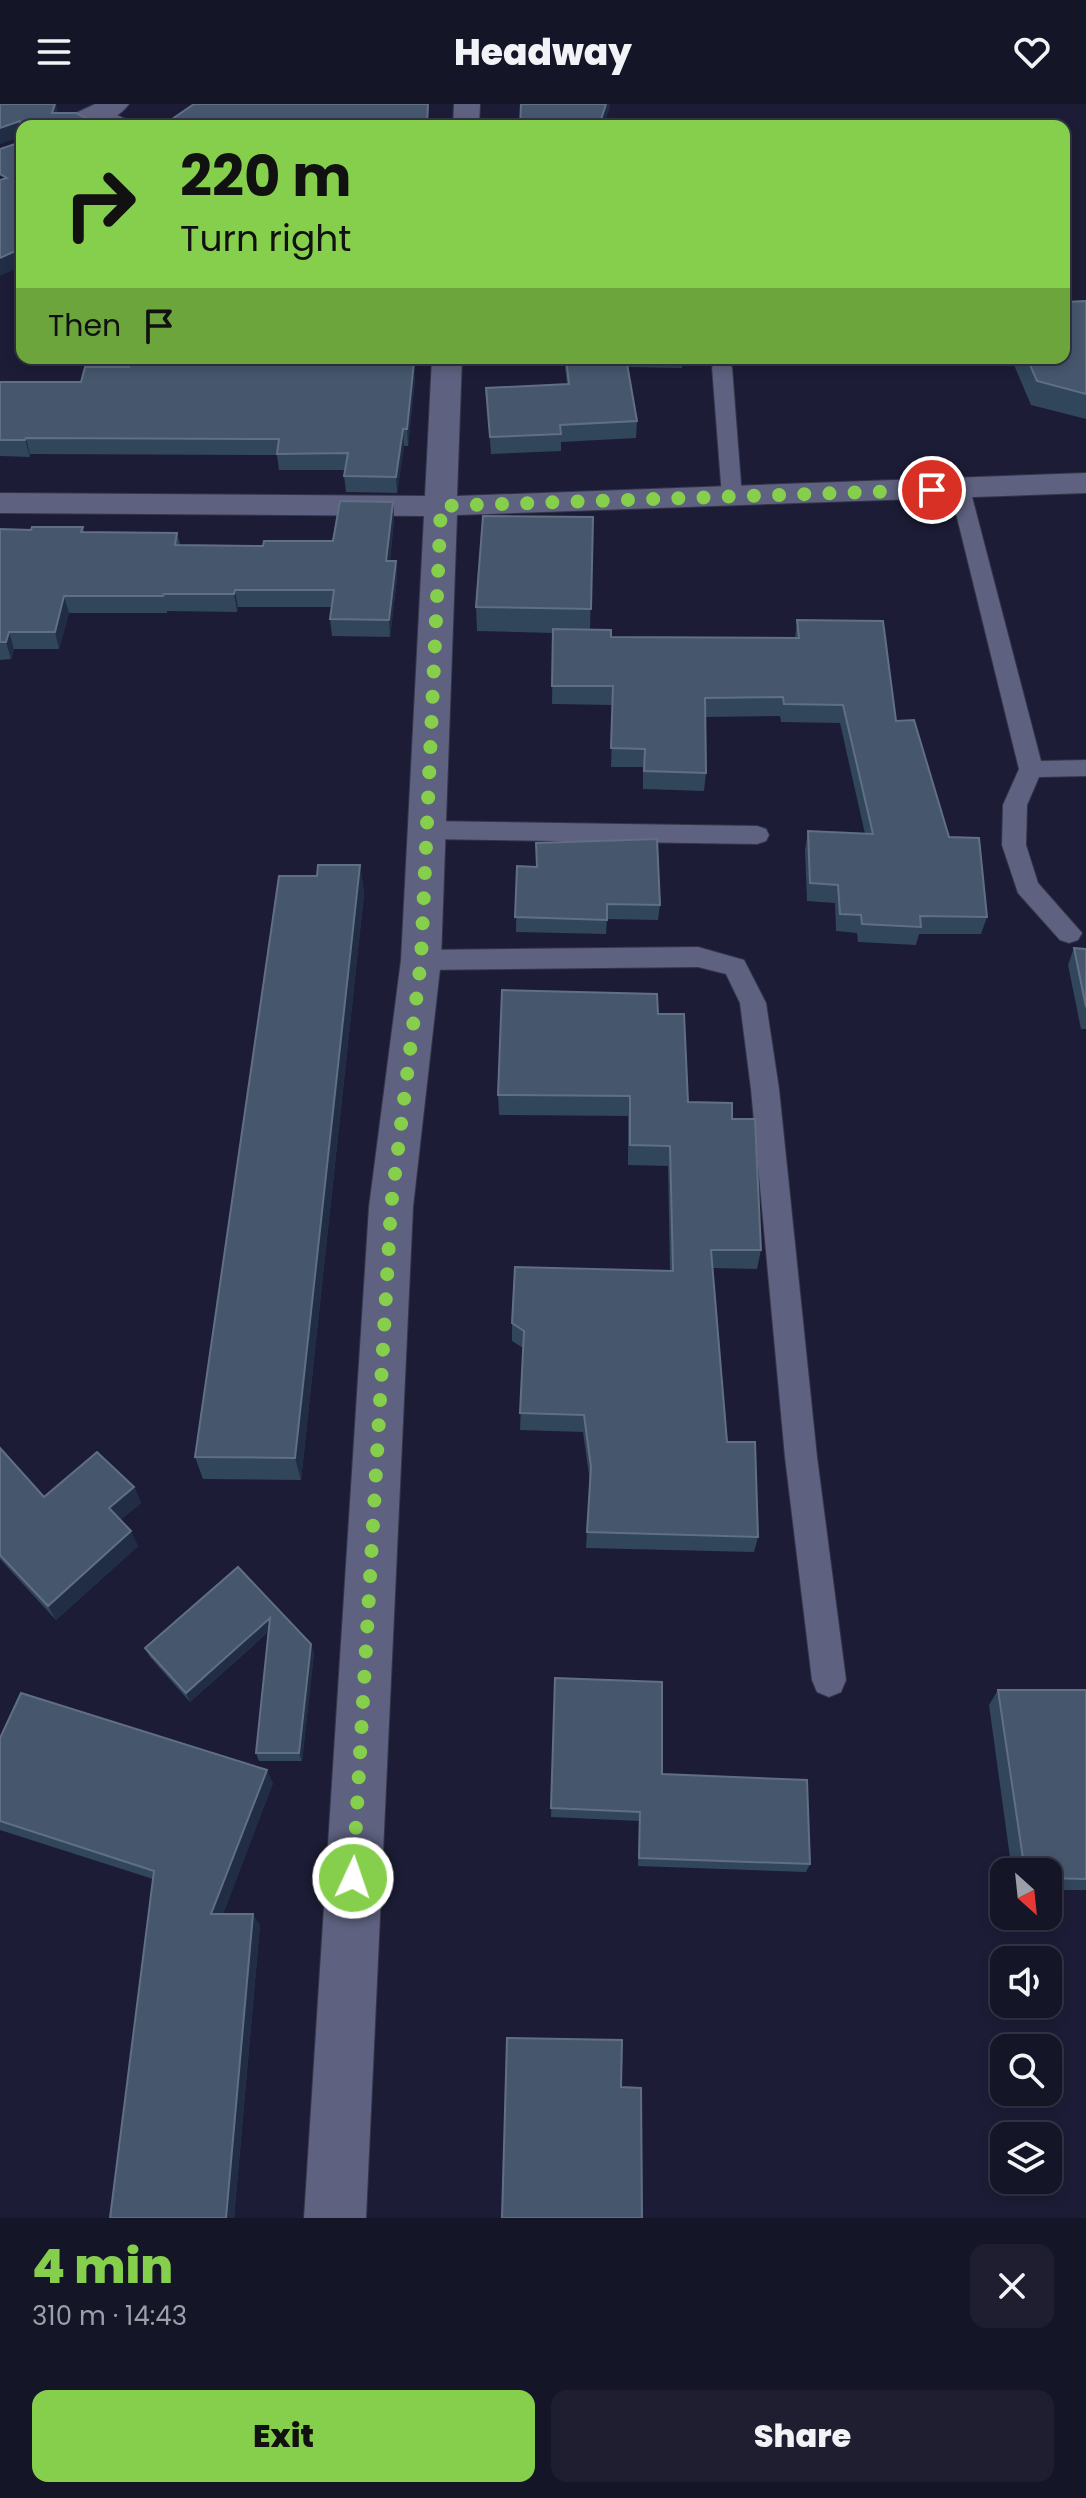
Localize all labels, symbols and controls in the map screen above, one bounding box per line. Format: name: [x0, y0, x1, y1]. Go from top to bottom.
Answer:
text: Headway: [454, 27, 632, 78]
icon: menu: [32, 30, 76, 74]
icon: heart: [1010, 30, 1054, 74]
text: 220 m: [180, 137, 352, 216]
icon: right: [48, 152, 152, 256]
text: Turn right: [180, 213, 351, 264]
text: Then: [48, 304, 121, 347]
icon: arrive: [137, 304, 181, 348]
pin: [898, 456, 966, 524]
icon: arrive: [910, 468, 954, 512]
position arrow: [311, 1836, 395, 1920]
north arrow: [990, 1858, 1062, 1930]
map controls: [990, 1858, 1062, 2194]
button: sound: [990, 1946, 1062, 2018]
button: search: [990, 2034, 1062, 2106]
button: layers: [990, 2122, 1062, 2194]
text: 4 min: [32, 2233, 173, 2300]
button: close: [970, 2244, 1054, 2328]
text: 310 m · 14:43: [32, 2298, 187, 2334]
button: Exit: [32, 2390, 535, 2482]
button: Share: [551, 2390, 1054, 2482]

